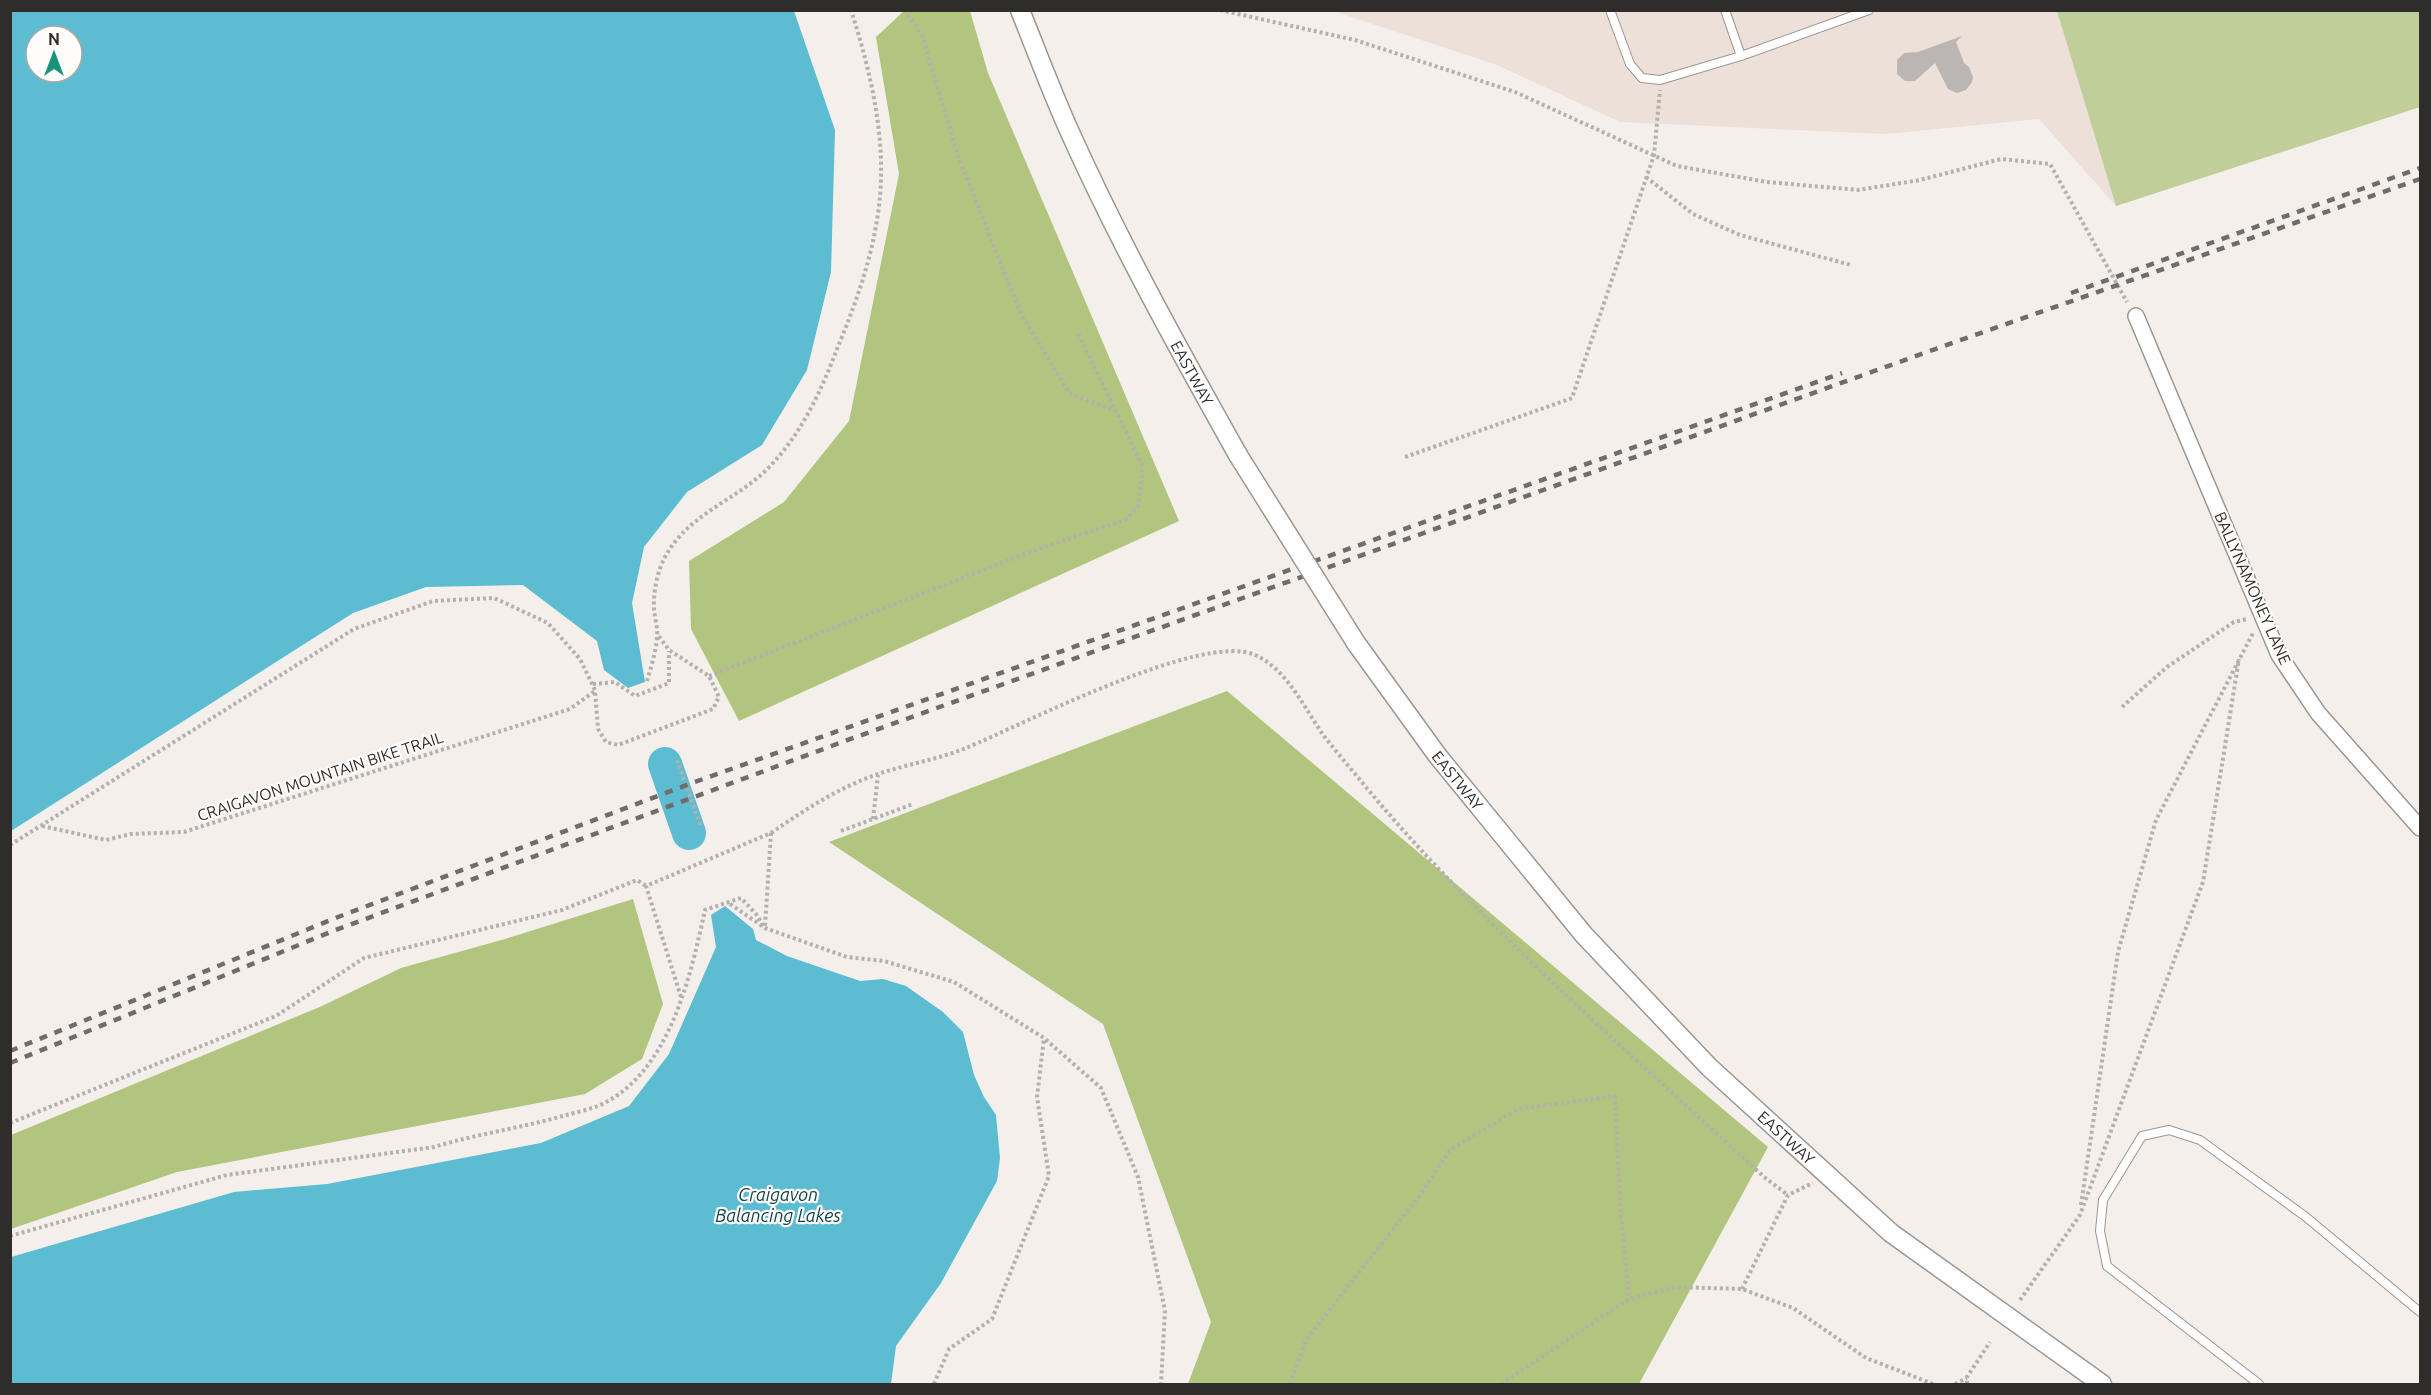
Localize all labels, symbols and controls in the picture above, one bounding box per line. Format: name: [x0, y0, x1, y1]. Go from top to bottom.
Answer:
north arrow: [24, 24, 84, 84]
text: N: [48, 30, 60, 48]
street label: EASTWAY: [1167, 338, 1218, 409]
street label: BALLYNAMONEY LANE: [2211, 509, 2295, 667]
street label: CRAIGAVON MOUNTAIN BIKE TRAIL: [195, 728, 445, 824]
street label: EASTWAY: [1428, 747, 1487, 814]
street label: EASTWAY: [1754, 1107, 1819, 1168]
water label: Craigavon Balancing Lakes: [715, 1184, 841, 1225]

